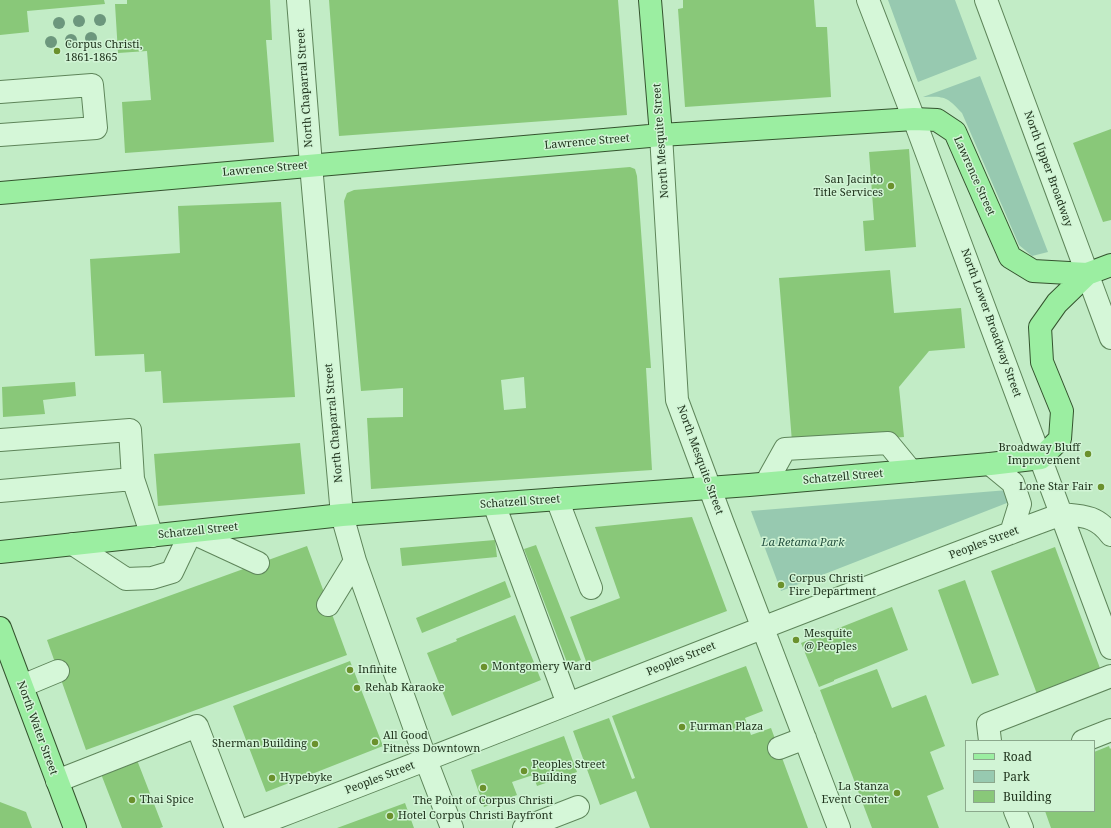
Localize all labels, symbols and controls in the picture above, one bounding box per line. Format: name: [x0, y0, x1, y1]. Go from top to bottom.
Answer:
street label: North Chaparral Street: [294, 28, 316, 148]
place label: Corpus Christi, 1861-1865: [65, 38, 142, 64]
marker: Corpus Christi, 1861-1865: [52, 46, 62, 56]
street label: North Mesquite Street: [650, 83, 672, 199]
street label: North Upper Broadway: [1021, 109, 1075, 229]
street label: Lawrence Street: [544, 132, 630, 152]
street label: Lawrence Street: [951, 134, 997, 218]
street label: Lawrence Street: [222, 159, 308, 179]
place label: San Jacinto Title Services: [814, 173, 883, 199]
marker: San Jacinto Title Services: [886, 181, 896, 191]
street label: North Lower Broadway Street: [958, 247, 1024, 399]
street label: North Chaparral Street: [322, 363, 346, 483]
street label: North Mesquite Street: [674, 404, 726, 516]
place label: Broadway Bluff Improvement: [998, 441, 1080, 467]
marker: Broadway Bluff Improvement: [1083, 449, 1093, 459]
street label: Schatzell Street: [802, 467, 884, 487]
place label: Lone Star Fair: [1019, 480, 1093, 494]
marker: Lone Star Fair: [1096, 482, 1106, 492]
street label: Schatzell Street: [479, 493, 561, 511]
street label: Schatzell Street: [157, 520, 239, 542]
street label: Peoples Street: [947, 524, 1021, 562]
park label: La Retama Park: [762, 536, 844, 550]
place label: Corpus Christi Fire Department: [789, 572, 876, 598]
marker: Corpus Christi Fire Department: [776, 580, 786, 590]
place label: Mesquite @ Peoples: [804, 627, 857, 653]
marker: Mesquite @ Peoples: [791, 635, 801, 645]
street label: Peoples Street: [644, 639, 718, 679]
place label: Montgomery Ward: [492, 660, 591, 674]
marker: Montgomery Ward: [479, 662, 489, 672]
place label: Infinite: [358, 663, 397, 677]
marker: Infinite: [345, 665, 355, 675]
street label: North Water Street: [14, 679, 60, 777]
place label: Rehab Karaoke: [365, 681, 444, 695]
marker: Rehab Karaoke: [352, 683, 362, 693]
place label: Furman Plaza: [690, 720, 763, 734]
marker: Furman Plaza: [677, 722, 687, 732]
place label: All Good Fitness Downtown: [383, 729, 480, 755]
place label: Sherman Building: [212, 737, 307, 751]
marker: All Good Fitness Downtown: [370, 737, 380, 747]
marker: Sherman Building: [310, 739, 320, 749]
legend: [965, 740, 1095, 812]
text: Road: [1003, 748, 1032, 765]
place label: Peoples Street Building: [532, 758, 605, 784]
street label: Peoples Street: [343, 759, 417, 797]
marker: Peoples Street Building: [519, 766, 529, 776]
text: Park: [1003, 768, 1030, 785]
place label: Hypebyke: [280, 771, 332, 785]
marker: Hypebyke: [267, 773, 277, 783]
place label: La Stanza Event Center: [821, 780, 889, 806]
marker: The Point of Corpus Christi: [478, 783, 488, 793]
marker: La Stanza Event Center: [892, 788, 902, 798]
text: Building: [1003, 788, 1051, 805]
place label: Thai Spice: [140, 793, 194, 807]
place label: The Point of Corpus Christi: [413, 794, 553, 808]
marker: Thai Spice: [127, 795, 137, 805]
place label: Hotel Corpus Christi Bayfront: [398, 809, 553, 823]
marker: Hotel Corpus Christi Bayfront: [385, 811, 395, 821]

